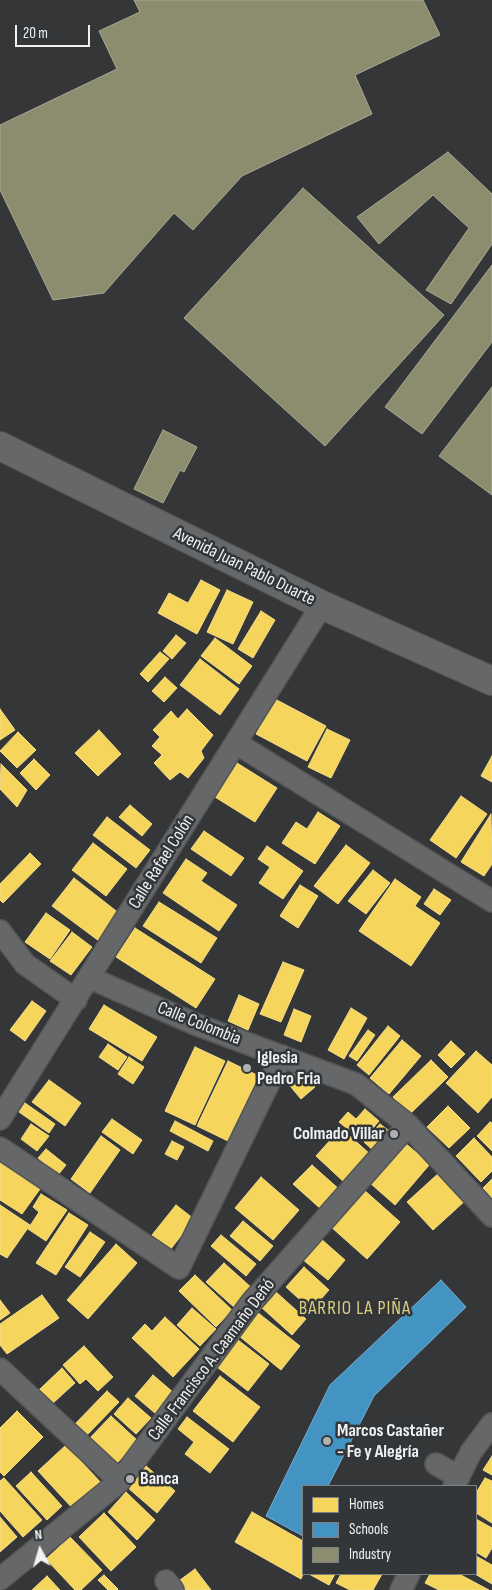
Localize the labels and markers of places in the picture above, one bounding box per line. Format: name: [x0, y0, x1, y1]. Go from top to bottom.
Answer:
place label: Iglesia Pedro Fria: [257, 1047, 321, 1090]
marker: Iglesia Pedro Fria: [241, 1062, 253, 1074]
place label: Colmado Villar: [293, 1123, 384, 1145]
marker: Colmado Villar: [388, 1128, 400, 1140]
place label: Marcos Castañer - Fe y Alegría: [337, 1420, 444, 1462]
marker: Marcos Castañer - Fe y Alegría: [321, 1435, 333, 1447]
place label: Banca: [140, 1468, 179, 1490]
marker: Banca: [124, 1473, 136, 1485]

